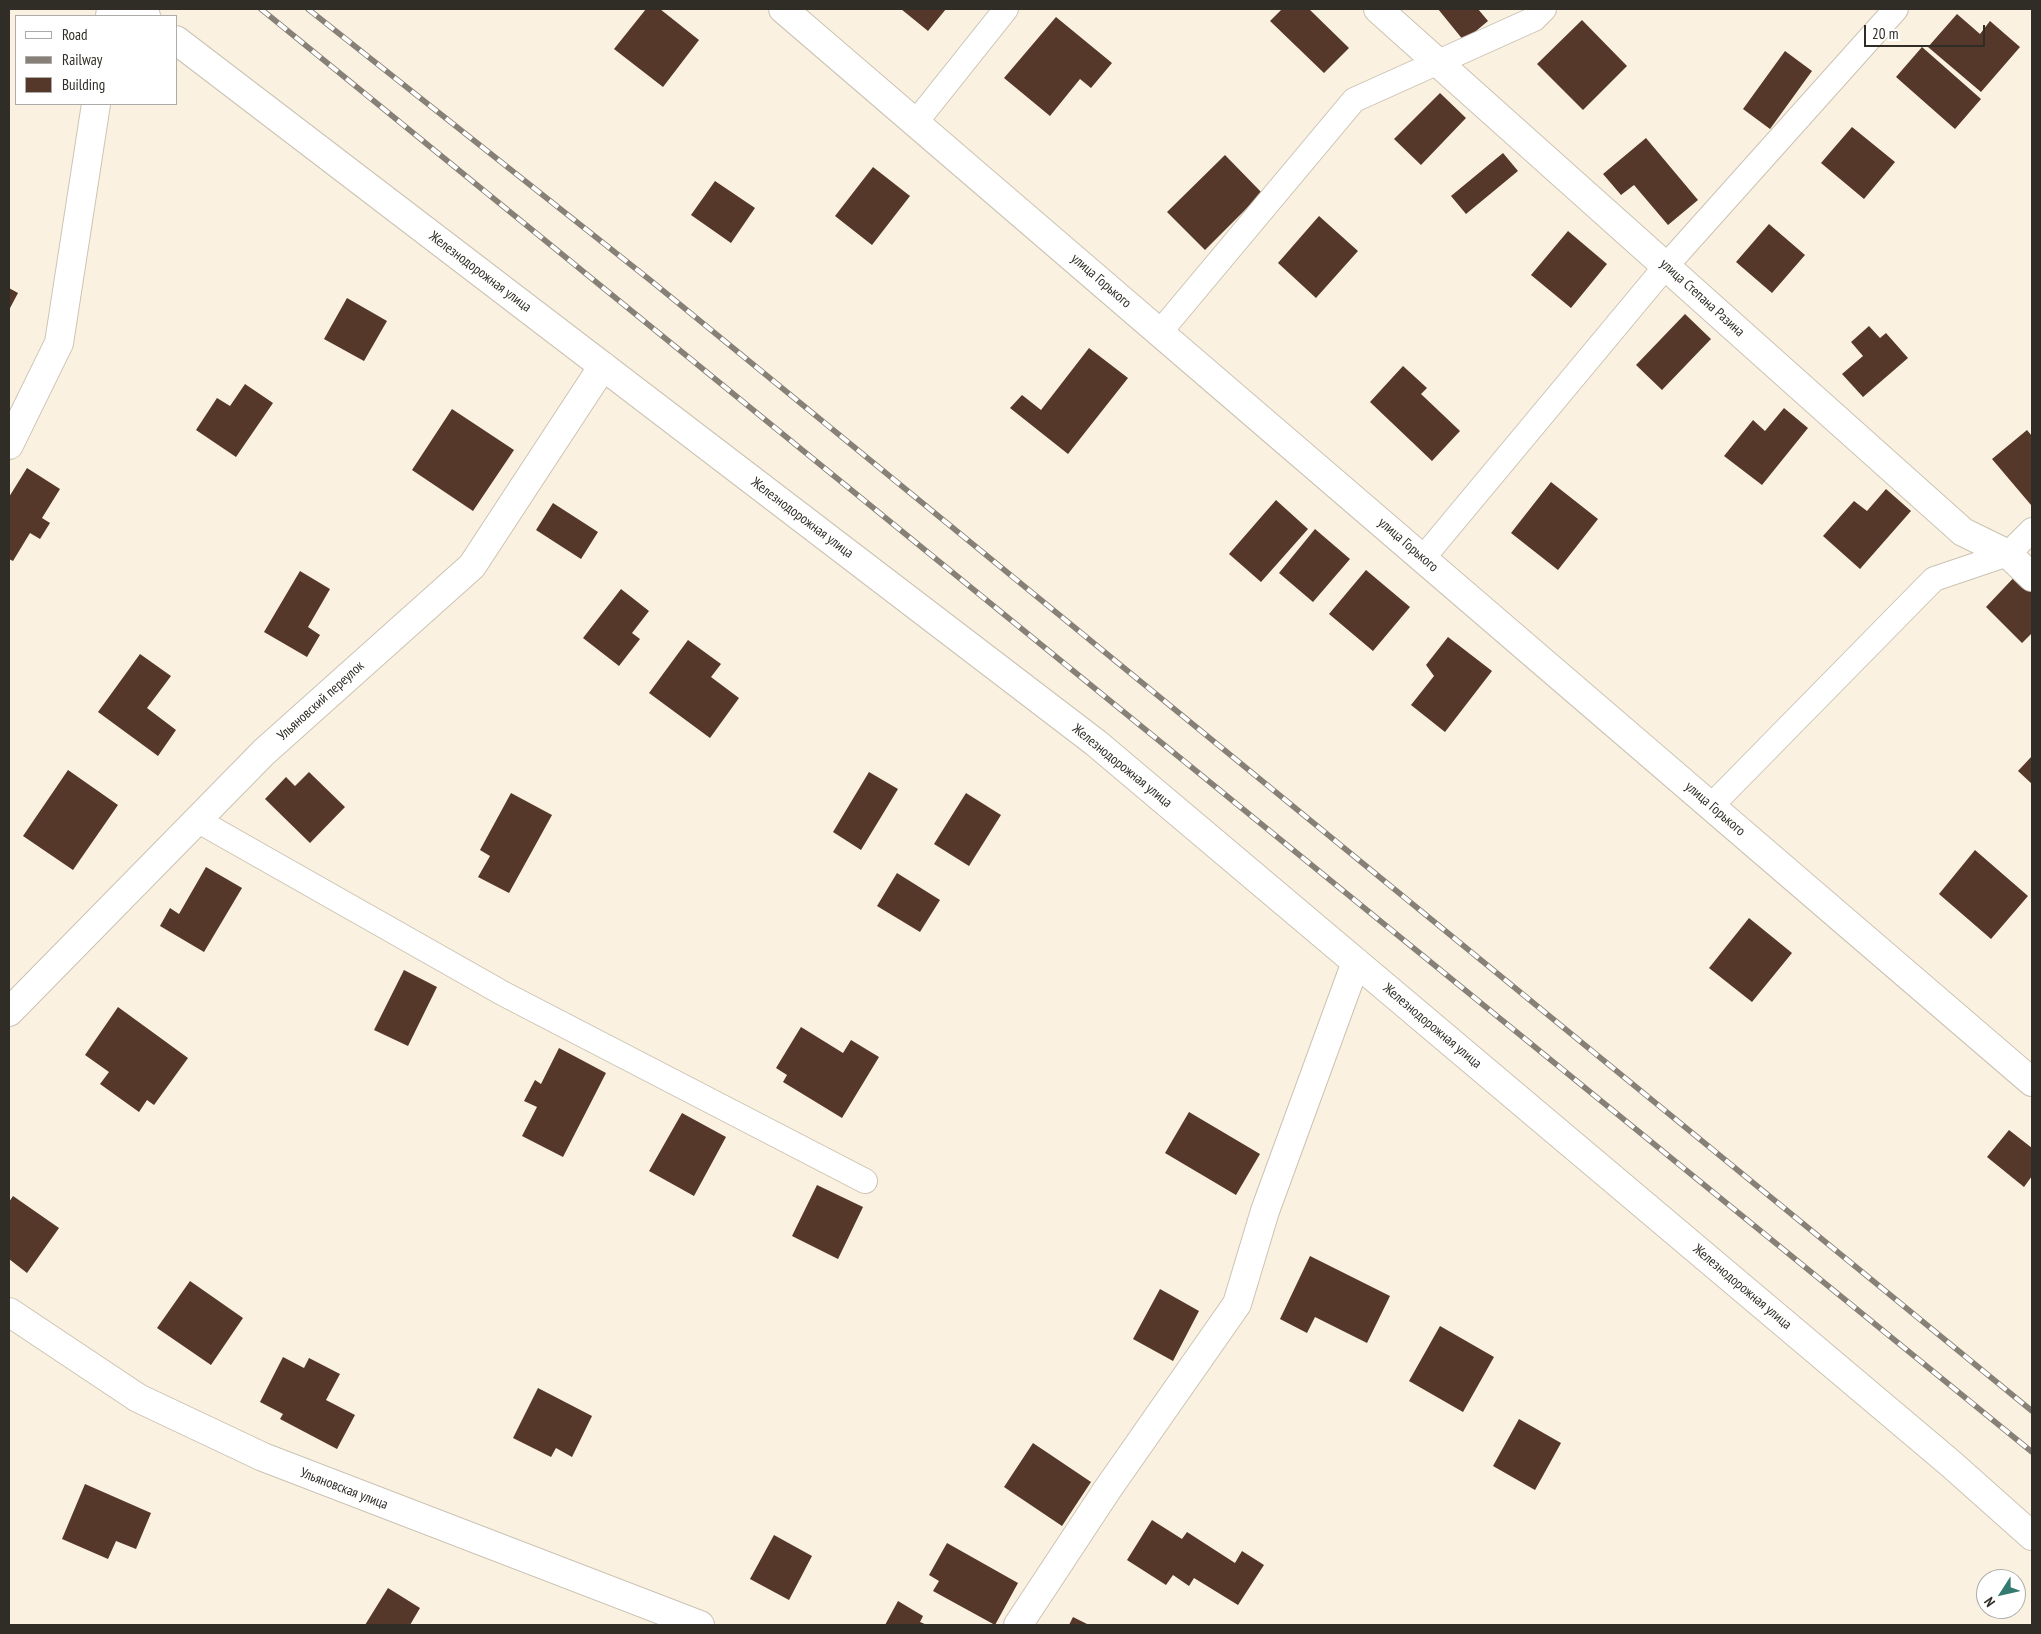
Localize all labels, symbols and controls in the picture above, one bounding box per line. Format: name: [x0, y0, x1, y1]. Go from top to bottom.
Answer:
legend: [15, 15, 178, 105]
scale bar: [1866, 15, 1987, 47]
text: 20 m: [1872, 24, 1898, 43]
text: Road: [62, 25, 88, 44]
text: Railway: [62, 50, 102, 69]
text: Building: [62, 75, 105, 94]
street label: Железнодорожная улица: [426, 228, 534, 316]
street label: улица Горького: [1067, 250, 1135, 312]
street label: улица Степана Разина: [1656, 256, 1748, 340]
street label: Железнодорожная улица: [748, 474, 856, 562]
street label: улица Горького: [1374, 514, 1442, 576]
street label: Ульяновский переулок: [274, 658, 368, 744]
street label: Железнодорожная улица: [1069, 721, 1175, 811]
street label: улица Горького: [1681, 778, 1749, 840]
street label: Железнодорожная улица: [1379, 980, 1485, 1072]
street label: Железнодорожная улица: [1689, 1241, 1795, 1333]
street label: Ульяновская улица: [298, 1465, 390, 1513]
north arrow: [1976, 1569, 2026, 1619]
text: N: [1980, 1594, 1999, 1610]

